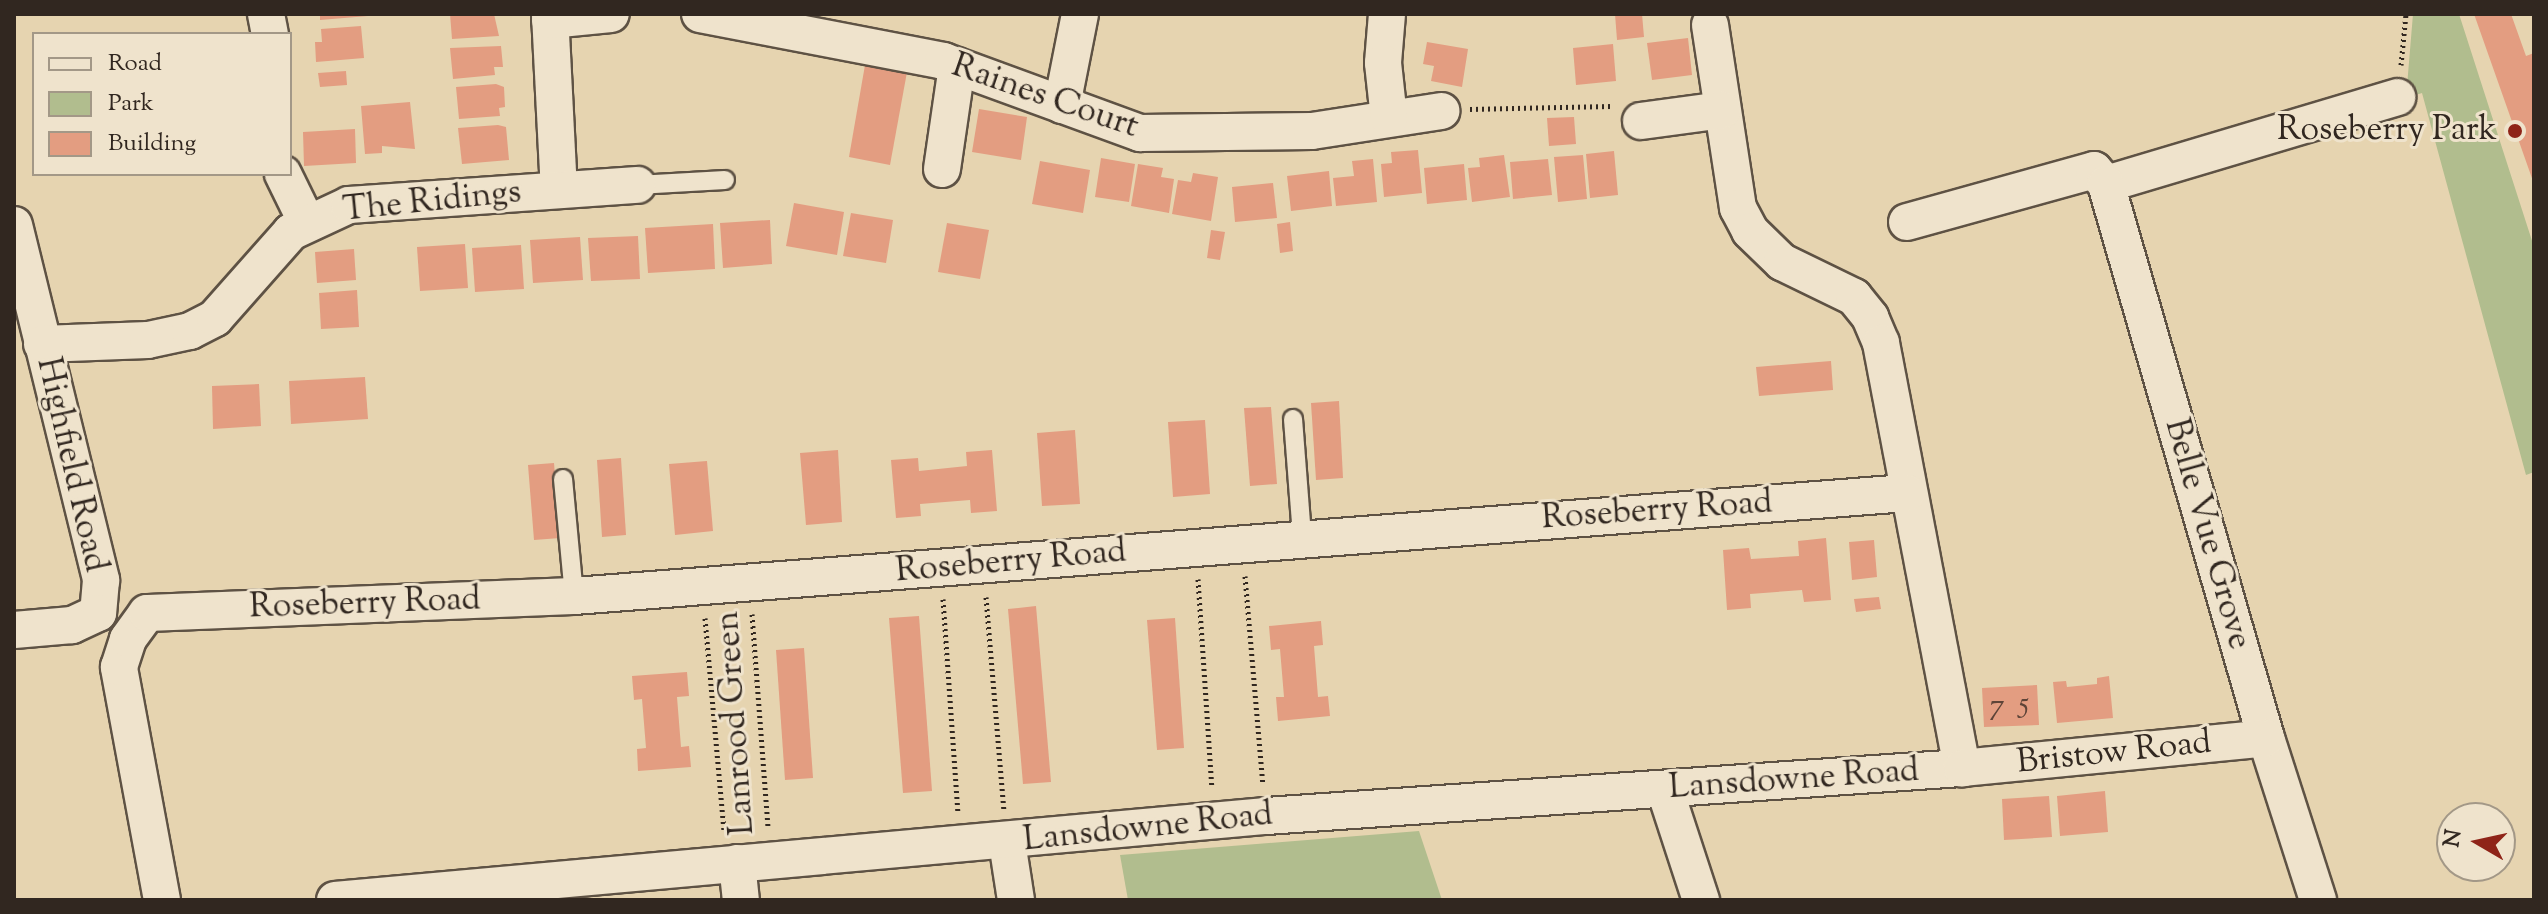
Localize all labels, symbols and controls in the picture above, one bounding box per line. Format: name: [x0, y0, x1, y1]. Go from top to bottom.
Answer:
legend: [32, 32, 292, 176]
street label: Raines Court: [946, 46, 1144, 148]
text: Road: [108, 47, 162, 81]
text: Park: [108, 87, 154, 121]
place label: Roseberry Park: [2277, 111, 2497, 151]
marker: Roseberry Park: [2504, 120, 2526, 142]
text: Building: [108, 127, 196, 161]
street label: The Ridings: [341, 172, 523, 232]
street label: Highfield Road: [26, 354, 116, 576]
street label: Belle Vue Grove: [2155, 414, 2259, 654]
street label: Roseberry Road: [1540, 483, 1774, 539]
street label: Roseberry Road: [894, 532, 1128, 592]
street label: Roseberry Road: [249, 580, 481, 628]
street label: Lanrood Green: [708, 610, 764, 836]
house number: 5: [2019, 687, 2029, 723]
house number: 7: [1989, 689, 2005, 725]
street label: Bristow Road: [2015, 722, 2213, 784]
street label: Lansdowne Road: [1667, 751, 1921, 809]
street label: Lansdowne Road: [1021, 795, 1275, 861]
north arrow: [2436, 802, 2516, 882]
text: N: [2437, 827, 2471, 850]

